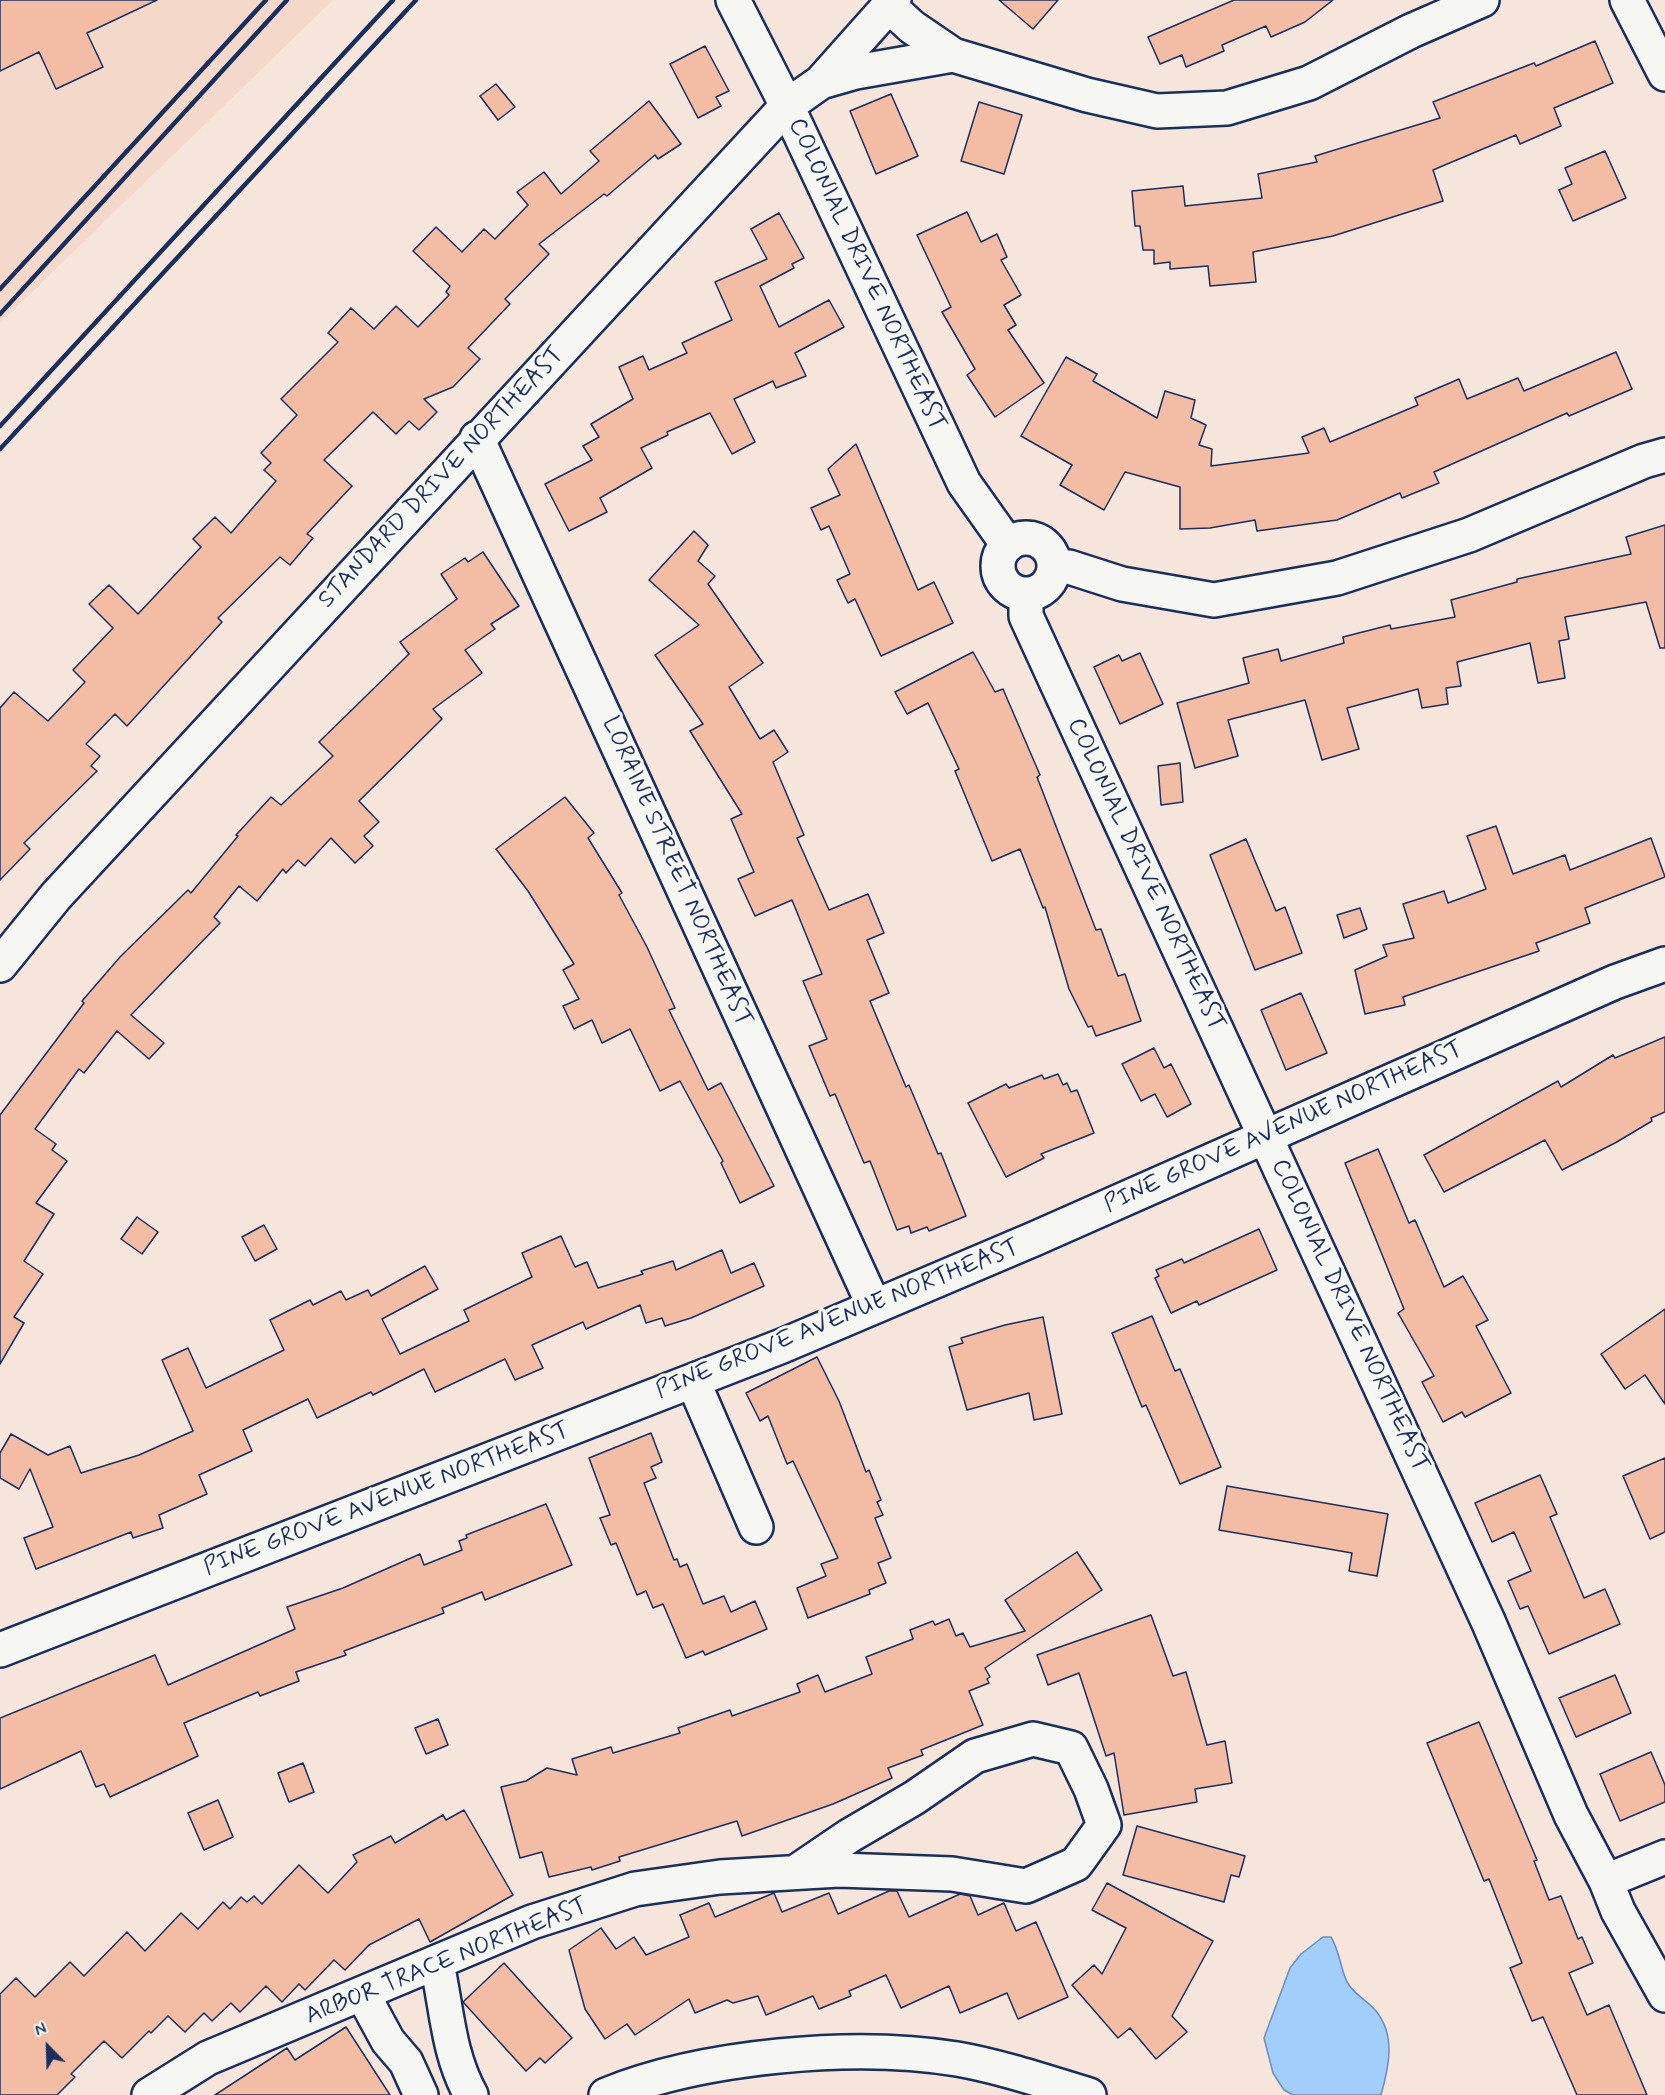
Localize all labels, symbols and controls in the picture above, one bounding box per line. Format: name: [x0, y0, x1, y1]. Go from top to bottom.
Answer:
street label: COLONIAL DRIVE NORTHEAST: [781, 114, 951, 436]
street label: STANDARD DRIVE NORTHEAST: [313, 341, 571, 615]
street label: LORAINE STREET NORTHEAST: [594, 713, 758, 1031]
street label: COLONIAL DRIVE NORTHEAST: [1060, 714, 1230, 1036]
street label: PINE GROVE AVENUE NORTHEAST: [1100, 1036, 1468, 1220]
street label: COLONIAL DRIVE NORTHEAST: [1264, 1155, 1434, 1477]
street label: PINE GROVE AVENUE NORTHEAST: [652, 1234, 1024, 1406]
street label: PINE GROVE AVENUE NORTHEAST: [200, 1417, 574, 1583]
street label: ARBOR TRACE NORTHEAST: [302, 1892, 592, 2032]
north arrow: [18, 2017, 78, 2077]
text: N: [32, 2018, 50, 2042]

